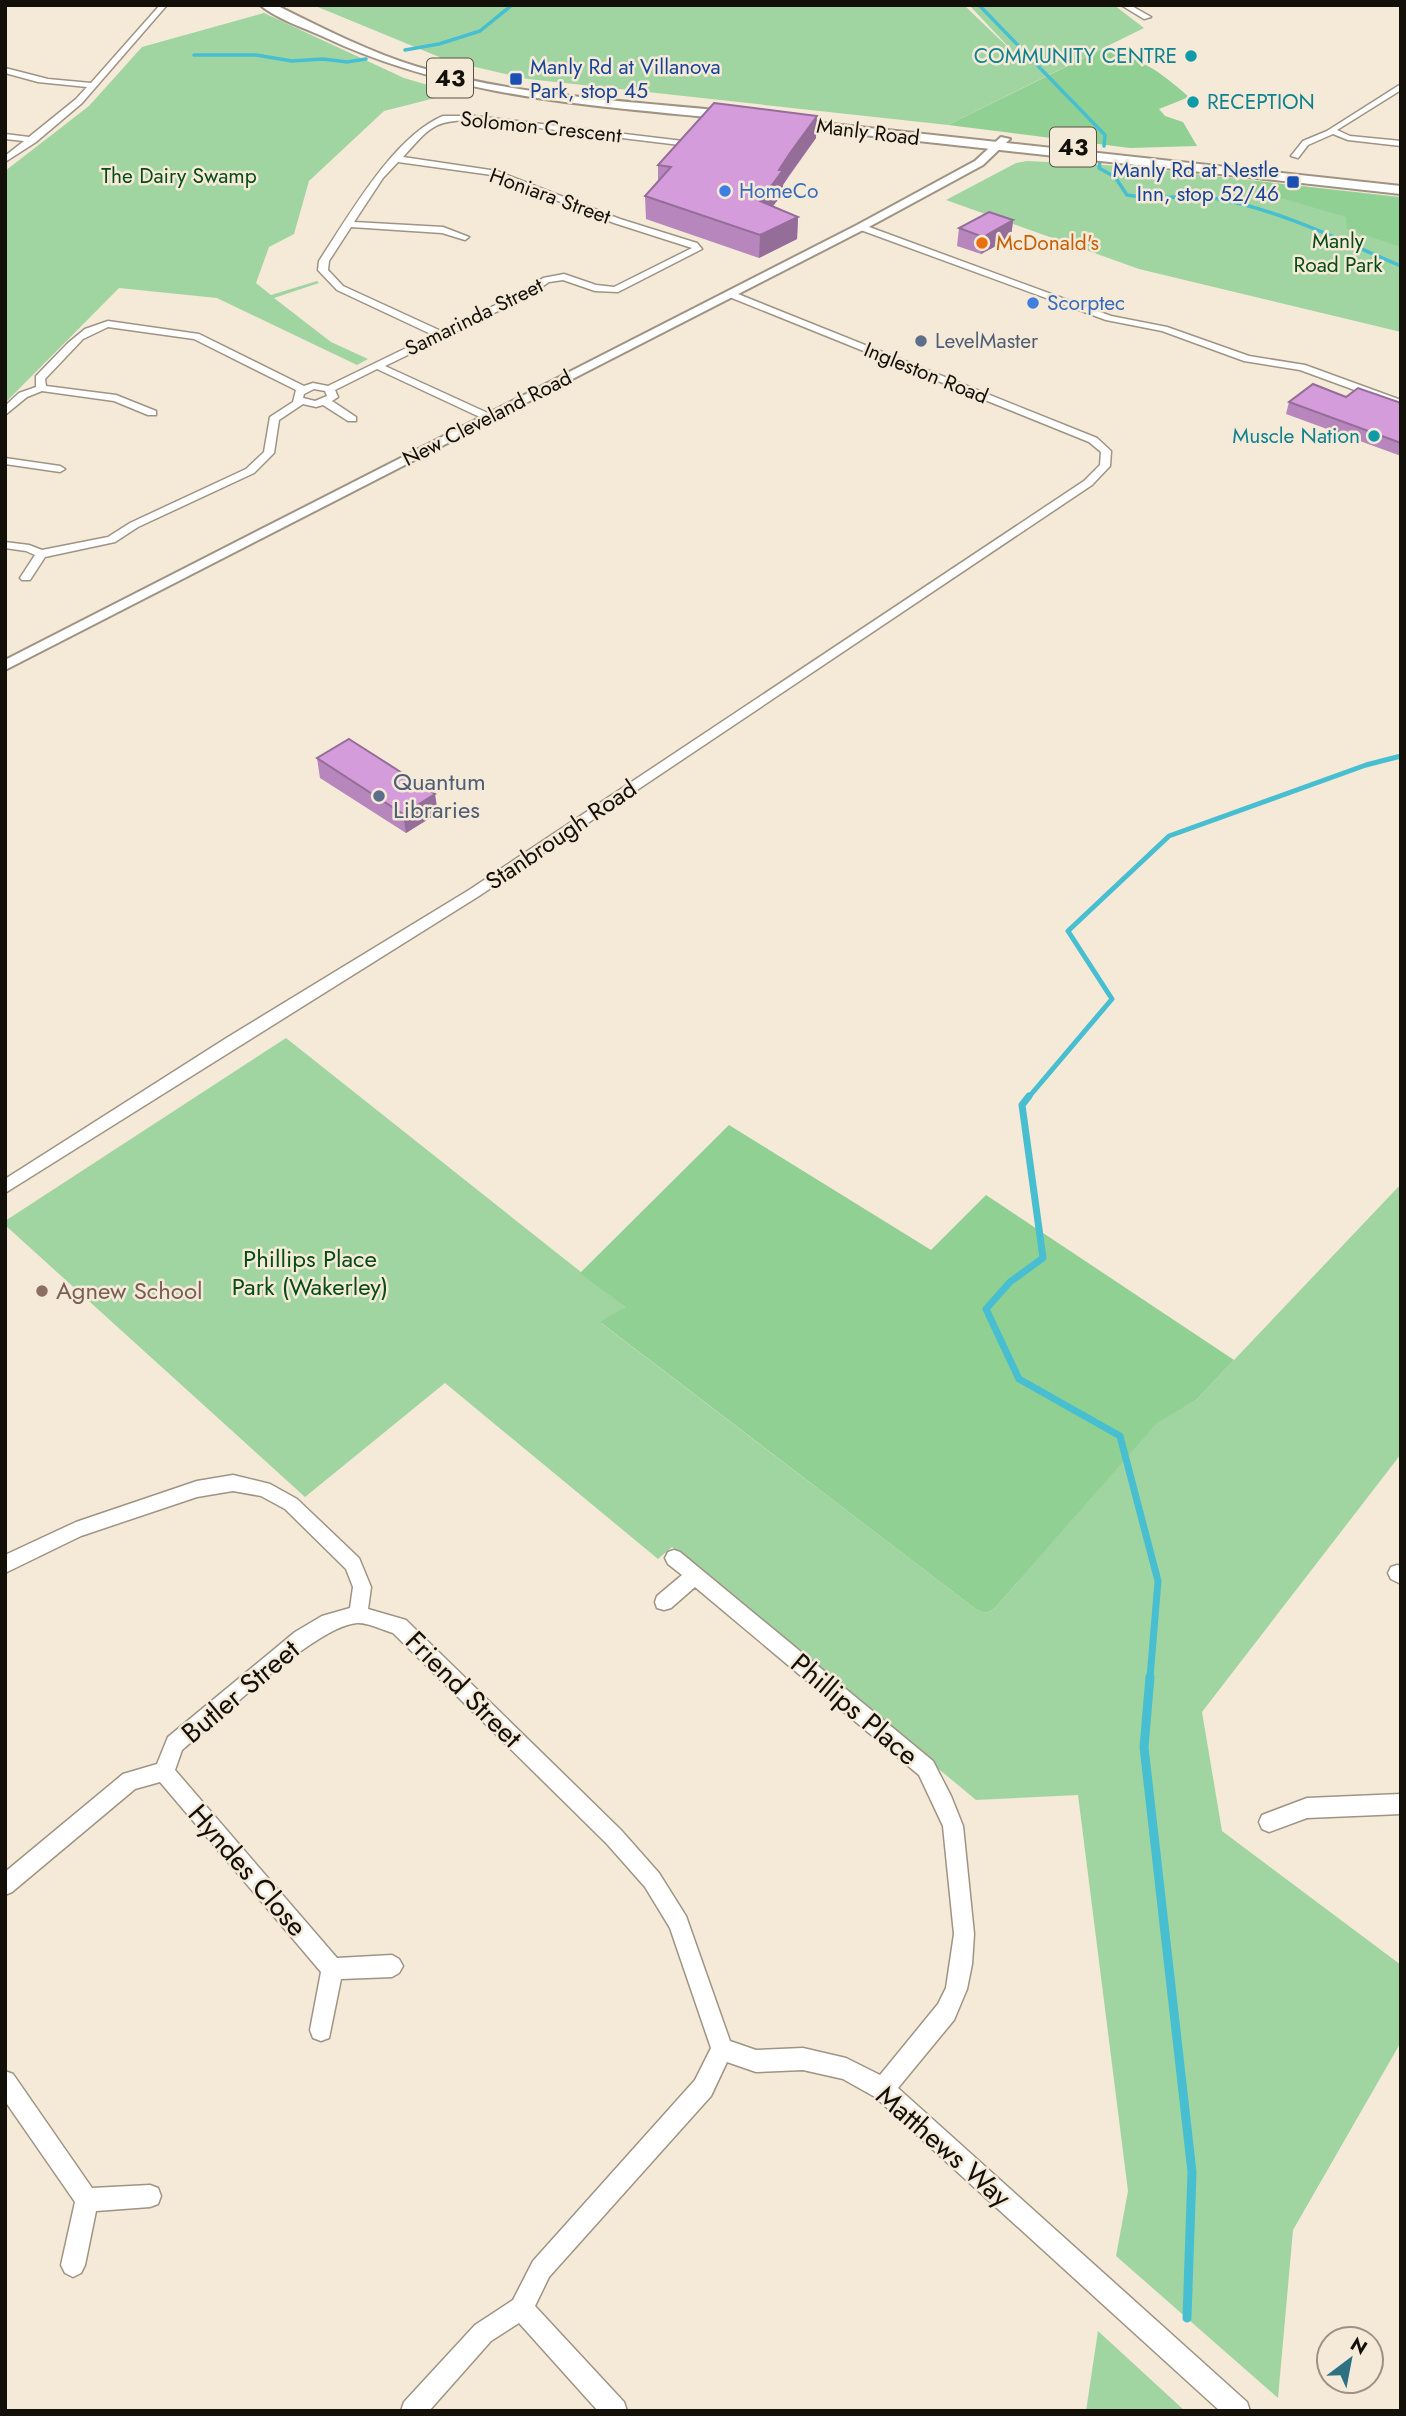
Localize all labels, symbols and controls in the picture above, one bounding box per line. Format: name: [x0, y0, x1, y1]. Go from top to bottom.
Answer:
place label: COMMUNITY CENTRE: [974, 41, 1177, 71]
marker: COMMUNITY CENTRE: [1183, 48, 1199, 64]
place label: Manly Rd at Villanova Park, stop 45: [530, 52, 721, 106]
road number: 43: [427, 58, 473, 97]
marker: Manly Rd at Villanova Park, stop 45: [508, 71, 524, 87]
place label: RECEPTION: [1207, 87, 1315, 117]
marker: RECEPTION: [1185, 94, 1201, 110]
street label: Solomon Crescent: [459, 104, 623, 150]
street label: Manly Road: [815, 111, 921, 153]
road number: 43: [1050, 128, 1096, 166]
place label: Manly Rd at Nestle Inn, stop 52/46: [1113, 155, 1279, 209]
street label: Honiara Street: [485, 160, 615, 232]
park label: The Dairy Swamp: [101, 161, 257, 191]
marker: Manly Rd at Nestle Inn, stop 52/46: [1285, 174, 1301, 190]
place label: HomeCo: [739, 176, 819, 206]
marker: HomeCo: [717, 183, 733, 199]
park label: Manly Road Park: [1293, 226, 1383, 280]
place label: McDonald's: [996, 228, 1099, 258]
marker: McDonald's: [974, 235, 990, 251]
street label: Samarinda Street: [400, 271, 548, 363]
place label: Scorptec: [1047, 288, 1125, 318]
marker: Scorptec: [1025, 295, 1041, 311]
place label: LevelMaster: [935, 326, 1039, 356]
marker: LevelMaster: [913, 333, 929, 349]
street label: Ingleston Road: [859, 334, 993, 412]
street label: New Cleveland Road: [397, 362, 577, 474]
place label: Muscle Nation: [1232, 421, 1360, 451]
marker: Muscle Nation: [1366, 428, 1382, 444]
place label: Quantum Libraries: [393, 764, 486, 827]
street label: Stanbrough Road: [478, 771, 643, 898]
marker: Quantum Libraries: [371, 788, 387, 804]
park label: Phillips Place Park (Wakerley): [232, 1241, 388, 1304]
place label: Agnew School: [56, 1273, 203, 1308]
marker: Agnew School: [34, 1283, 50, 1299]
street label: Friend Street: [396, 1622, 532, 1757]
street label: Butler Street: [172, 1630, 308, 1753]
street label: Phillips Place: [782, 1643, 928, 1775]
street label: Hyndes Close: [178, 1795, 317, 1946]
street label: Matthews Way: [867, 2076, 1021, 2217]
north arrow: [1315, 2325, 1385, 2395]
text: N: [1345, 2331, 1372, 2361]

